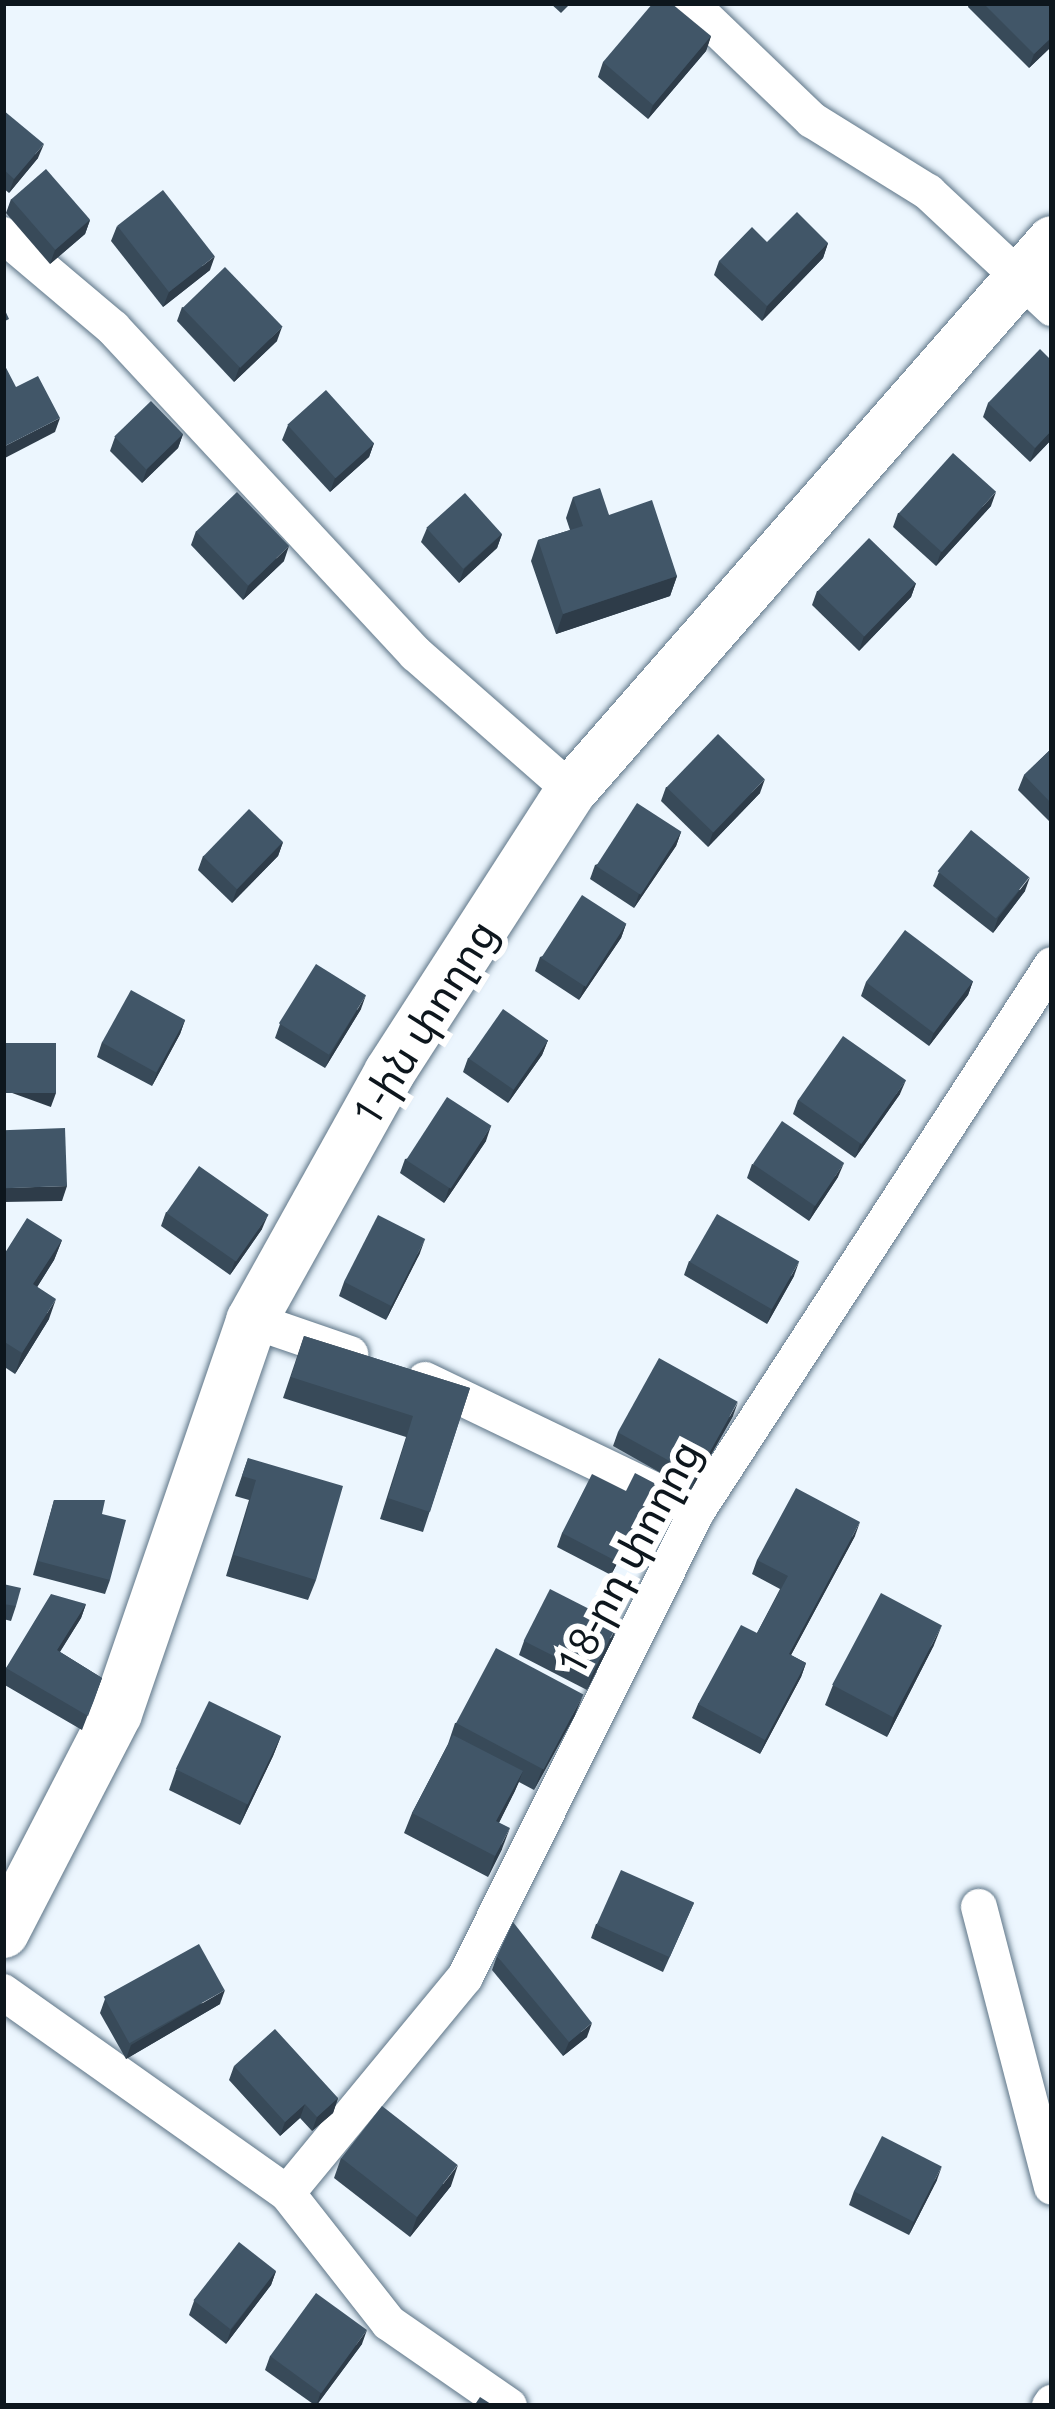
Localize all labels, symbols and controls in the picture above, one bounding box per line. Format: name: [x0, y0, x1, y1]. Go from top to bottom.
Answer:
street label: 1-ին փողոց: [341, 910, 507, 1136]
street label: 18-րդ փողոց: [545, 1432, 711, 1684]

